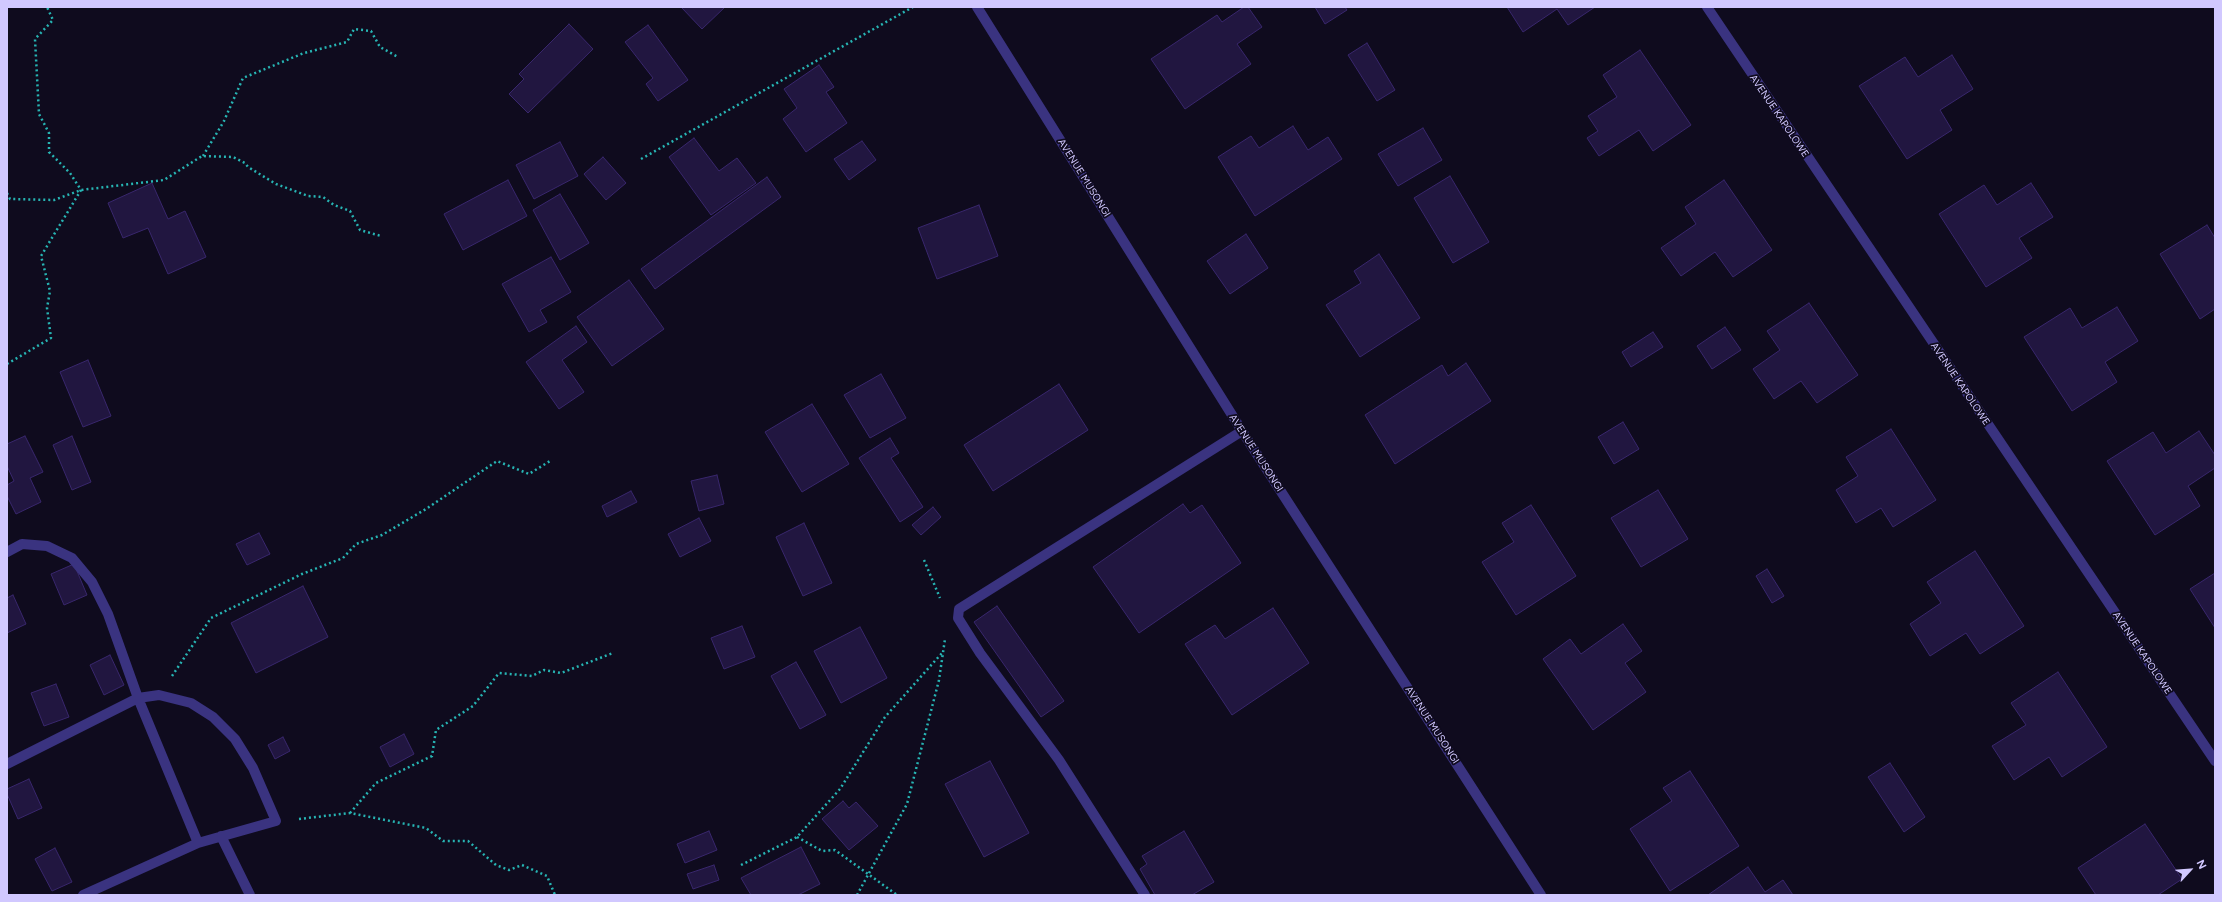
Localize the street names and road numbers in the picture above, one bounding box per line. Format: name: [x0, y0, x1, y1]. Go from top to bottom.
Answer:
street label: AVENUE KAPOLOWE: [1747, 72, 1811, 160]
street label: AVENUE MUSONGI: [1055, 137, 1113, 219]
street label: AVENUE KAPOLOWE: [1928, 340, 1992, 428]
street label: AVENUE MUSONGI: [1227, 412, 1285, 494]
street label: AVENUE KAPOLOWE: [2110, 609, 2174, 697]
street label: AVENUE MUSONGI: [1403, 684, 1461, 766]

